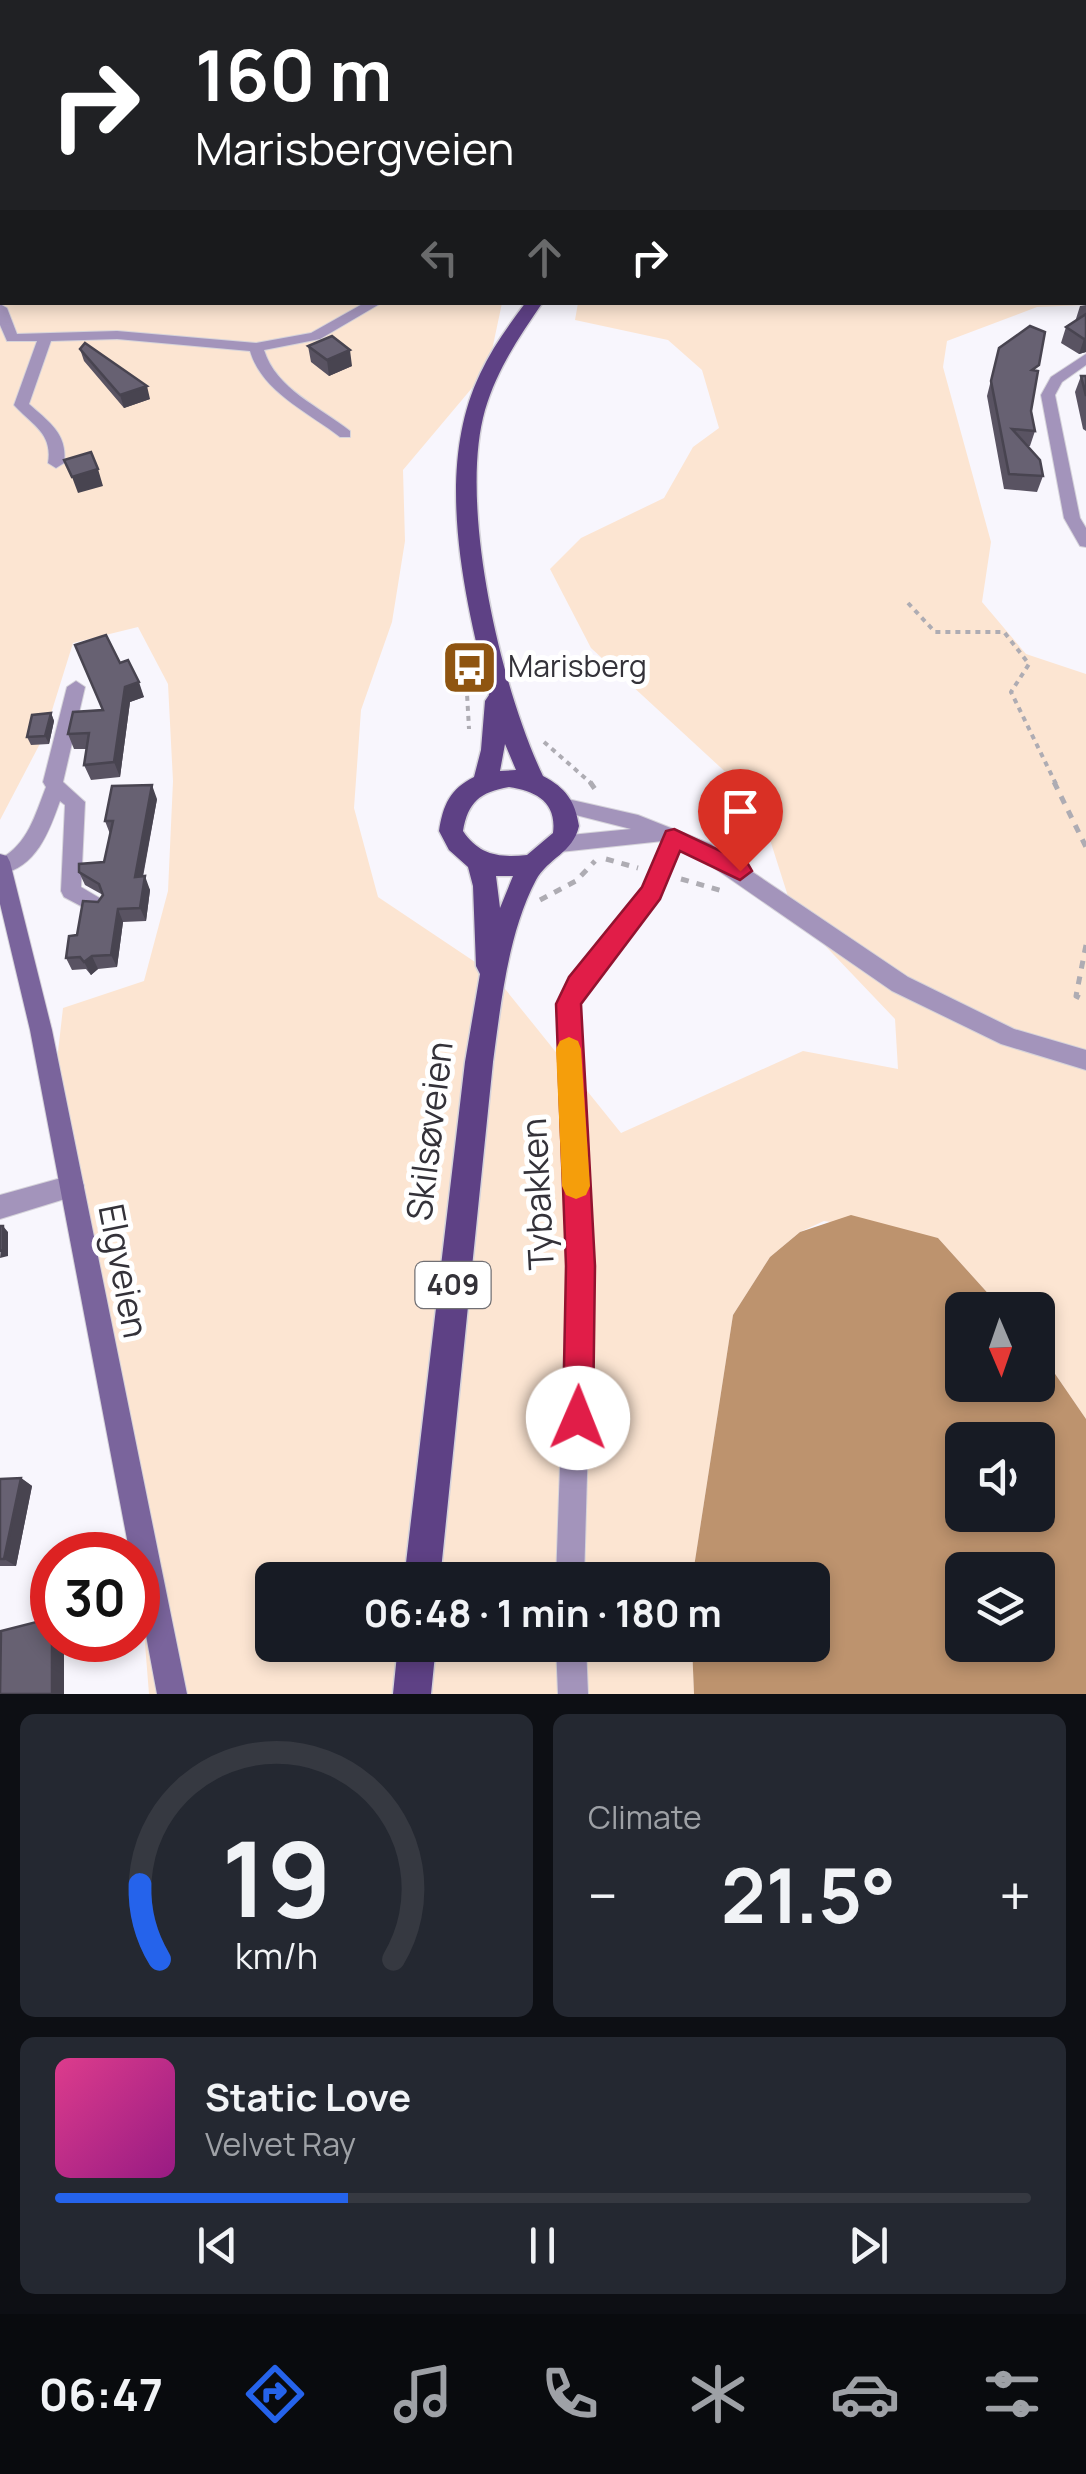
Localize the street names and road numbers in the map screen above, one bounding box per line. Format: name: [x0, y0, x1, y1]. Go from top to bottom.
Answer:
street label: Skilsøveien: [394, 1039, 464, 1223]
street label: Tybakken: [509, 1117, 565, 1271]
street label: Elgveien: [88, 1200, 160, 1342]
road number: 409: [416, 1262, 490, 1308]

